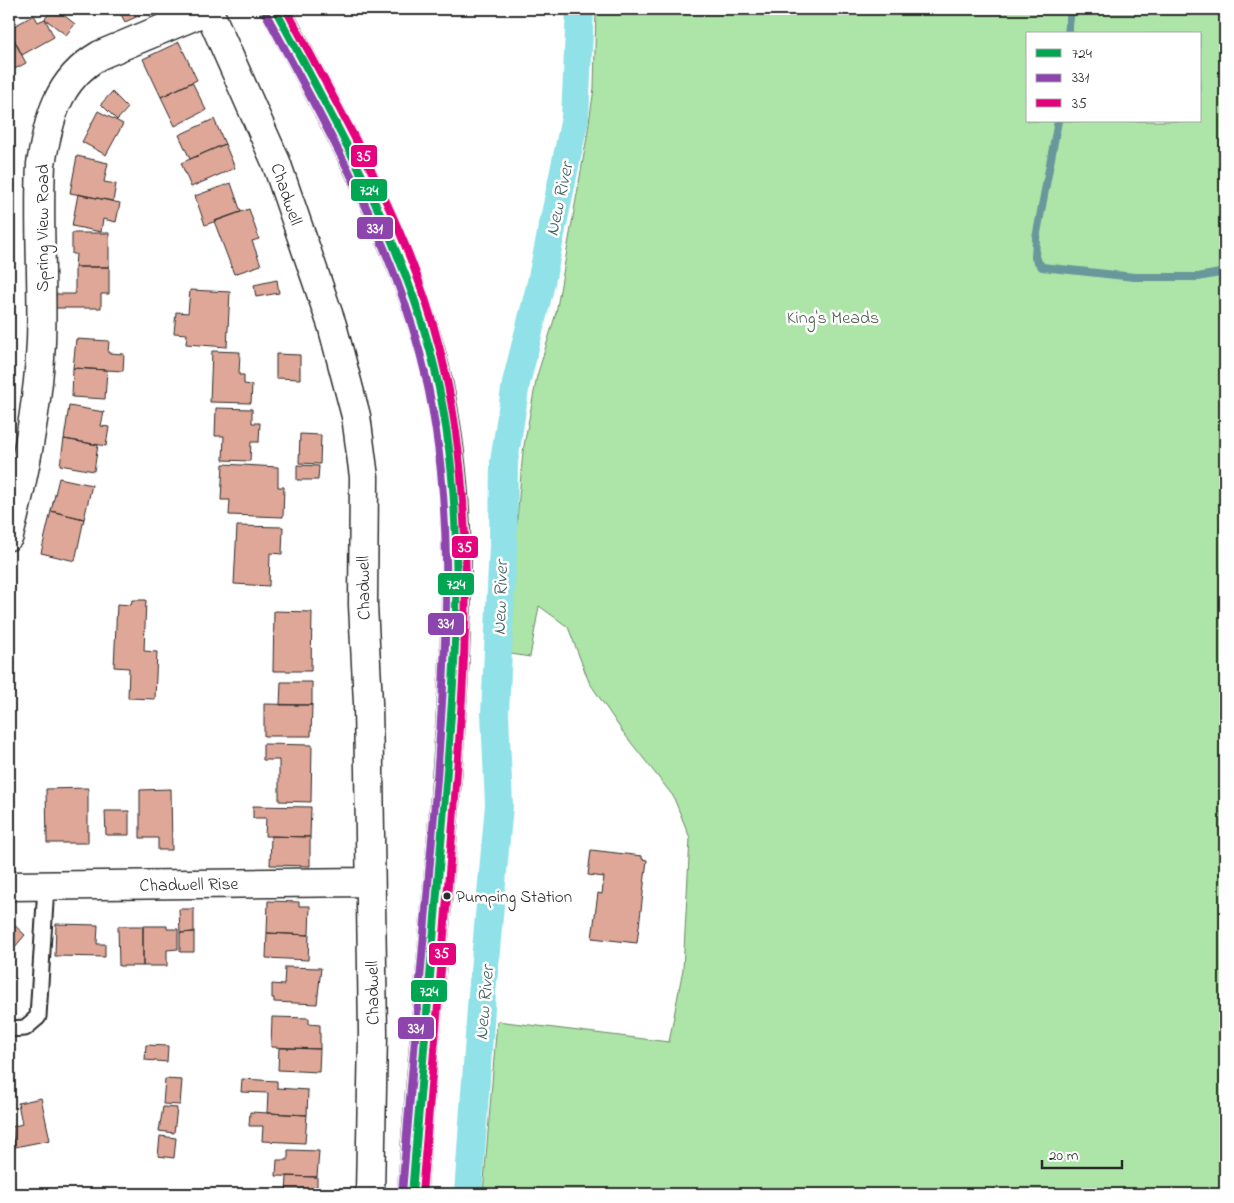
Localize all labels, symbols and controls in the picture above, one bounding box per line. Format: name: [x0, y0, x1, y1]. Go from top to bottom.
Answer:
legend: [1026, 32, 1202, 122]
text: 724: [1072, 43, 1092, 65]
text: 331: [1072, 67, 1089, 89]
text: 35: [1072, 93, 1087, 115]
line badge: 35: [350, 144, 378, 168]
text: 35: [356, 147, 371, 168]
water label: New River: [539, 158, 582, 239]
street label: Chadwell: [262, 160, 308, 229]
street label: Spring View Road: [31, 164, 58, 292]
line badge: 724: [350, 178, 388, 202]
text: 724: [360, 181, 378, 202]
line badge: 331: [356, 216, 394, 240]
text: 331: [366, 219, 384, 240]
park label: King's Meads: [787, 306, 879, 333]
line badge: 35: [451, 535, 479, 559]
text: 35: [457, 538, 472, 559]
street label: Chadwell: [351, 556, 379, 620]
water label: New River: [487, 558, 516, 636]
line badge: 724: [437, 572, 475, 596]
text: 724: [447, 575, 465, 596]
line badge: 331: [427, 612, 465, 636]
text: 331: [437, 614, 455, 635]
street label: Chadwell Rise: [139, 872, 240, 900]
place label: Pumping Station: [456, 885, 572, 912]
marker: Pumping Station: [442, 891, 452, 901]
line badge: 35: [428, 942, 457, 966]
text: 35: [434, 944, 449, 965]
street label: Chadwell: [360, 961, 388, 1025]
water label: New River: [469, 963, 502, 1042]
line badge: 724: [410, 979, 448, 1003]
text: 724: [420, 982, 438, 1003]
line badge: 331: [397, 1016, 435, 1040]
text: 331: [407, 1019, 425, 1040]
scale bar: [1042, 1138, 1122, 1170]
text: 20 m: [1049, 1145, 1079, 1167]

